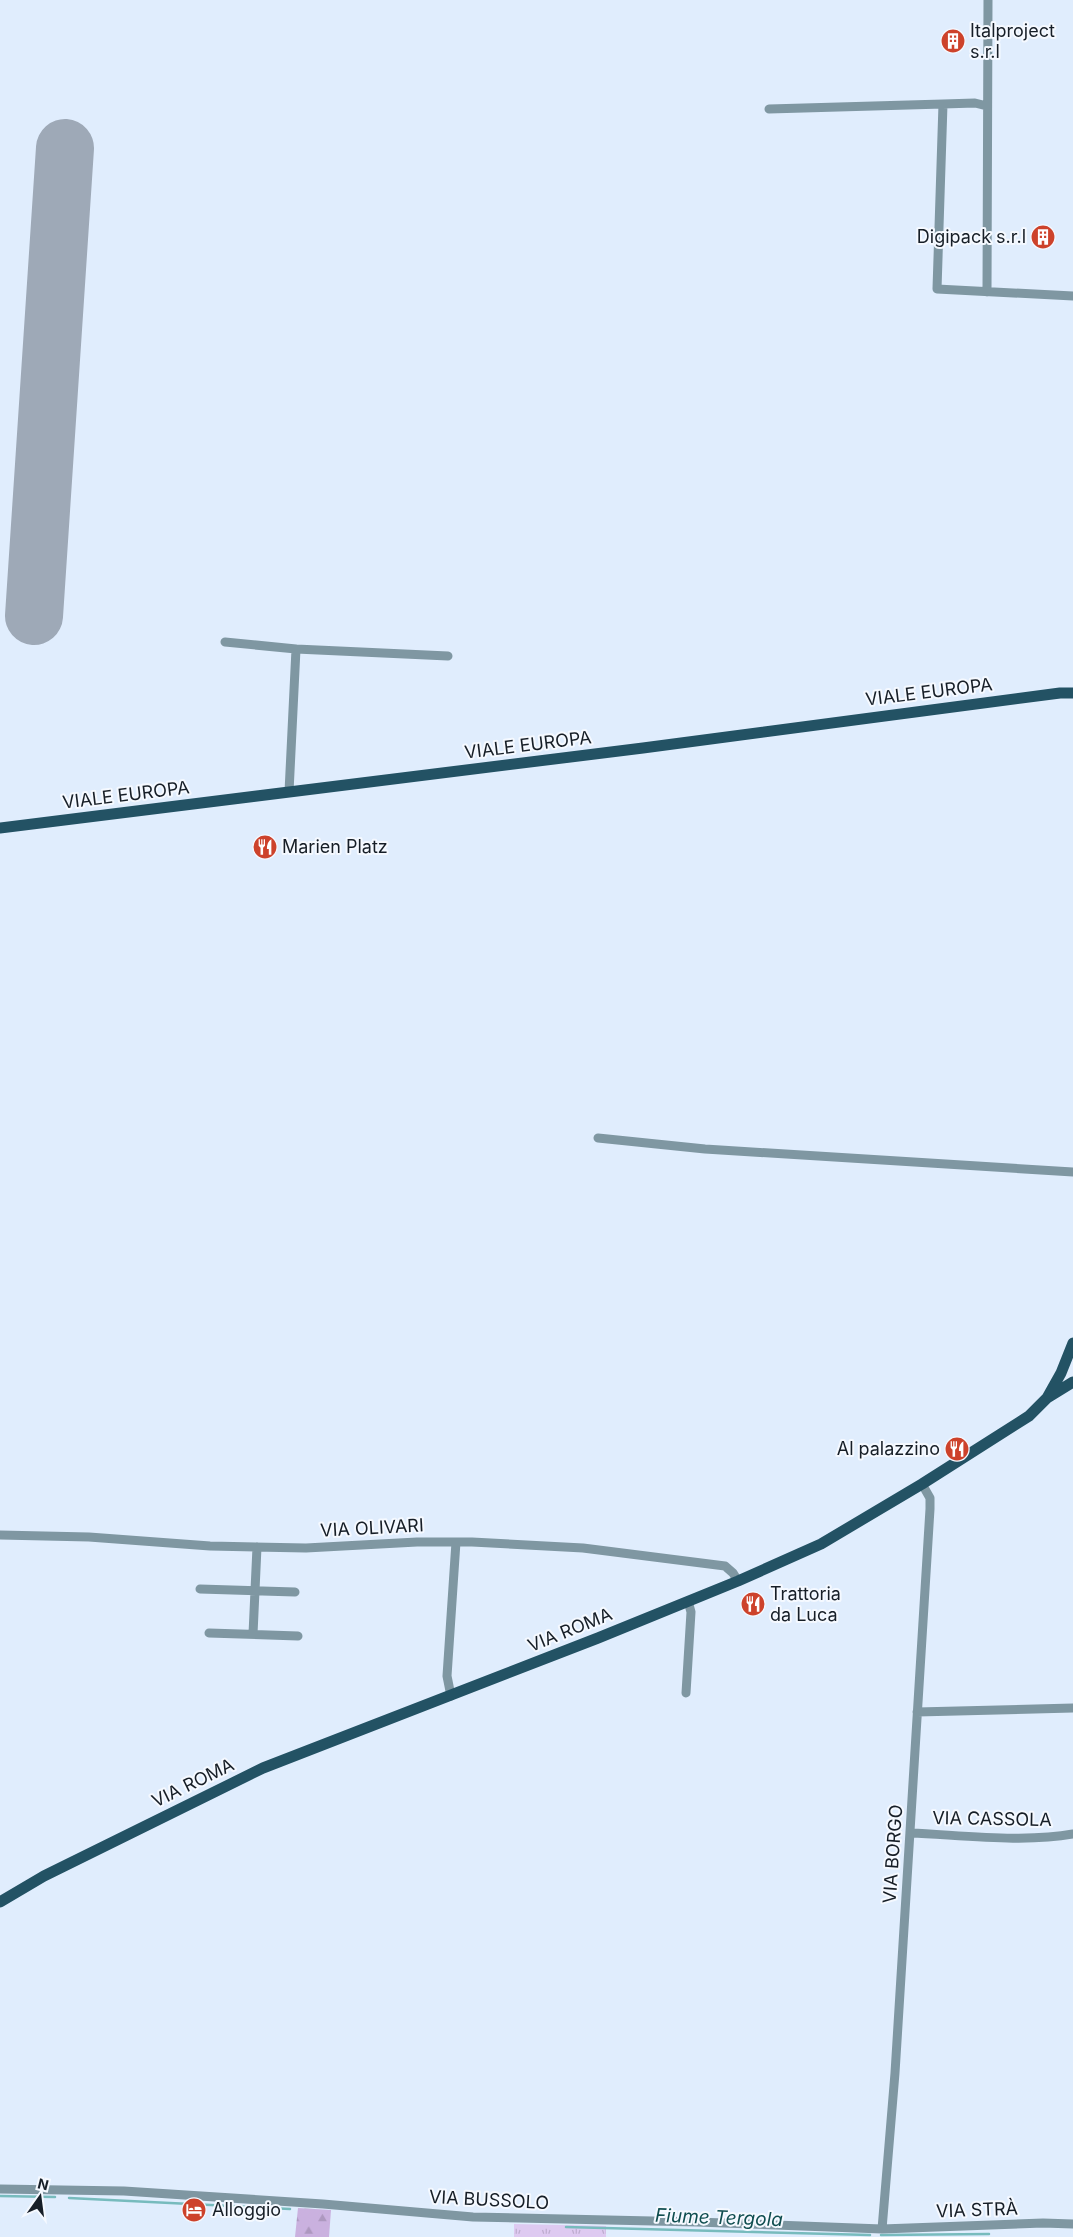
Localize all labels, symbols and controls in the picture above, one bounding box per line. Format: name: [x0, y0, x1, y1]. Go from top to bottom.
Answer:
place label: Italproject s.r.l: [970, 20, 1055, 62]
building icon: Italproject s.r.l: [940, 28, 966, 54]
building icon: Digipack s.r.l: [1030, 224, 1056, 250]
place label: Digipack s.r.l: [917, 226, 1026, 247]
street label: VIALE EUROPA: [864, 673, 994, 710]
street label: VIALE EUROPA: [463, 726, 593, 763]
street label: VIALE EUROPA: [61, 776, 191, 813]
restaurant icon: Marien Platz: [252, 834, 278, 860]
place label: Marien Platz: [282, 836, 388, 857]
restaurant icon: Al palazzino: [944, 1436, 970, 1462]
place label: Al palazzino: [837, 1438, 940, 1459]
street label: VIA OLIVARI: [320, 1514, 424, 1541]
place label: Trattoria da Luca: [770, 1583, 841, 1625]
restaurant icon: Trattoria da Luca: [740, 1591, 766, 1617]
street label: VIA ROMA: [525, 1603, 615, 1656]
street label: VIA ROMA: [148, 1754, 237, 1811]
street label: VIA BORGO: [879, 1804, 906, 1904]
street label: VIA CASSOLA: [932, 1807, 1052, 1830]
north arrow: [15, 2172, 65, 2222]
text: N: [36, 2174, 50, 2193]
street label: VIA BUSSOLO: [428, 2186, 550, 2213]
hotel icon: Alloggio: [181, 2197, 207, 2223]
street label: VIA STRÀ: [936, 2197, 1018, 2221]
place label: Alloggio: [212, 2199, 281, 2220]
water label: Fiume Tergola: [655, 2204, 784, 2231]

